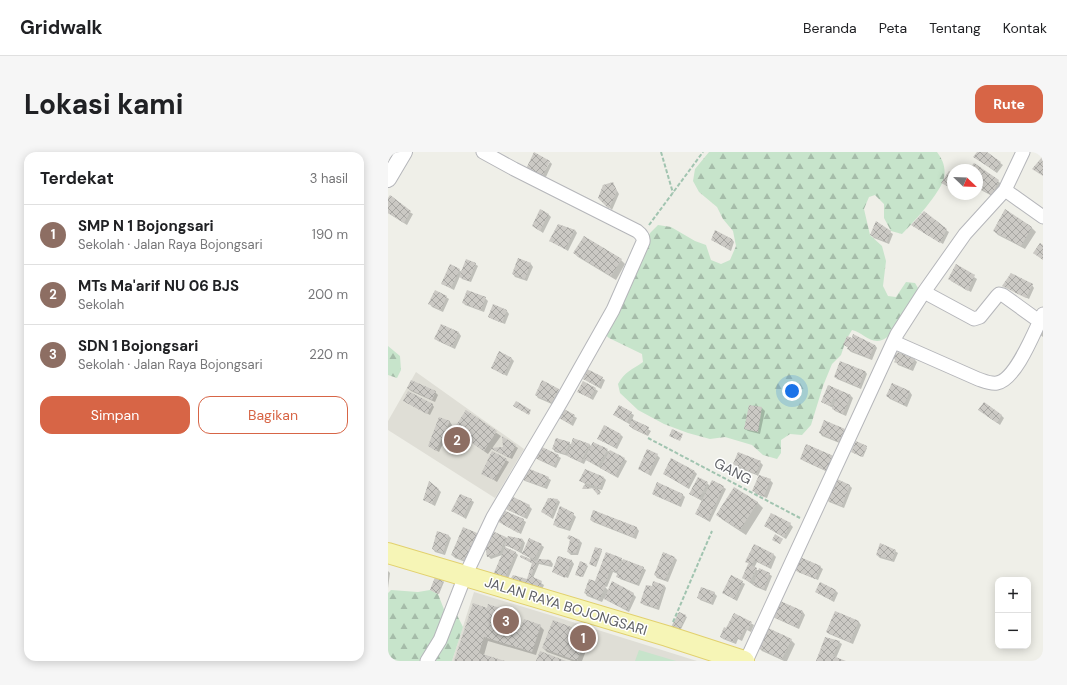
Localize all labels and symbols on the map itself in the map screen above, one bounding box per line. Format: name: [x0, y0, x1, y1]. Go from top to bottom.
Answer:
north arrow: [947, 164, 983, 200]
your location: [782, 381, 802, 401]
pin: 2: [444, 425, 470, 455]
street label: GANG: [711, 454, 755, 488]
street label: JALAN RAYA BOJONGSARI: [483, 573, 649, 639]
pin: 3: [493, 606, 519, 636]
pin: 1: [570, 623, 596, 653]

